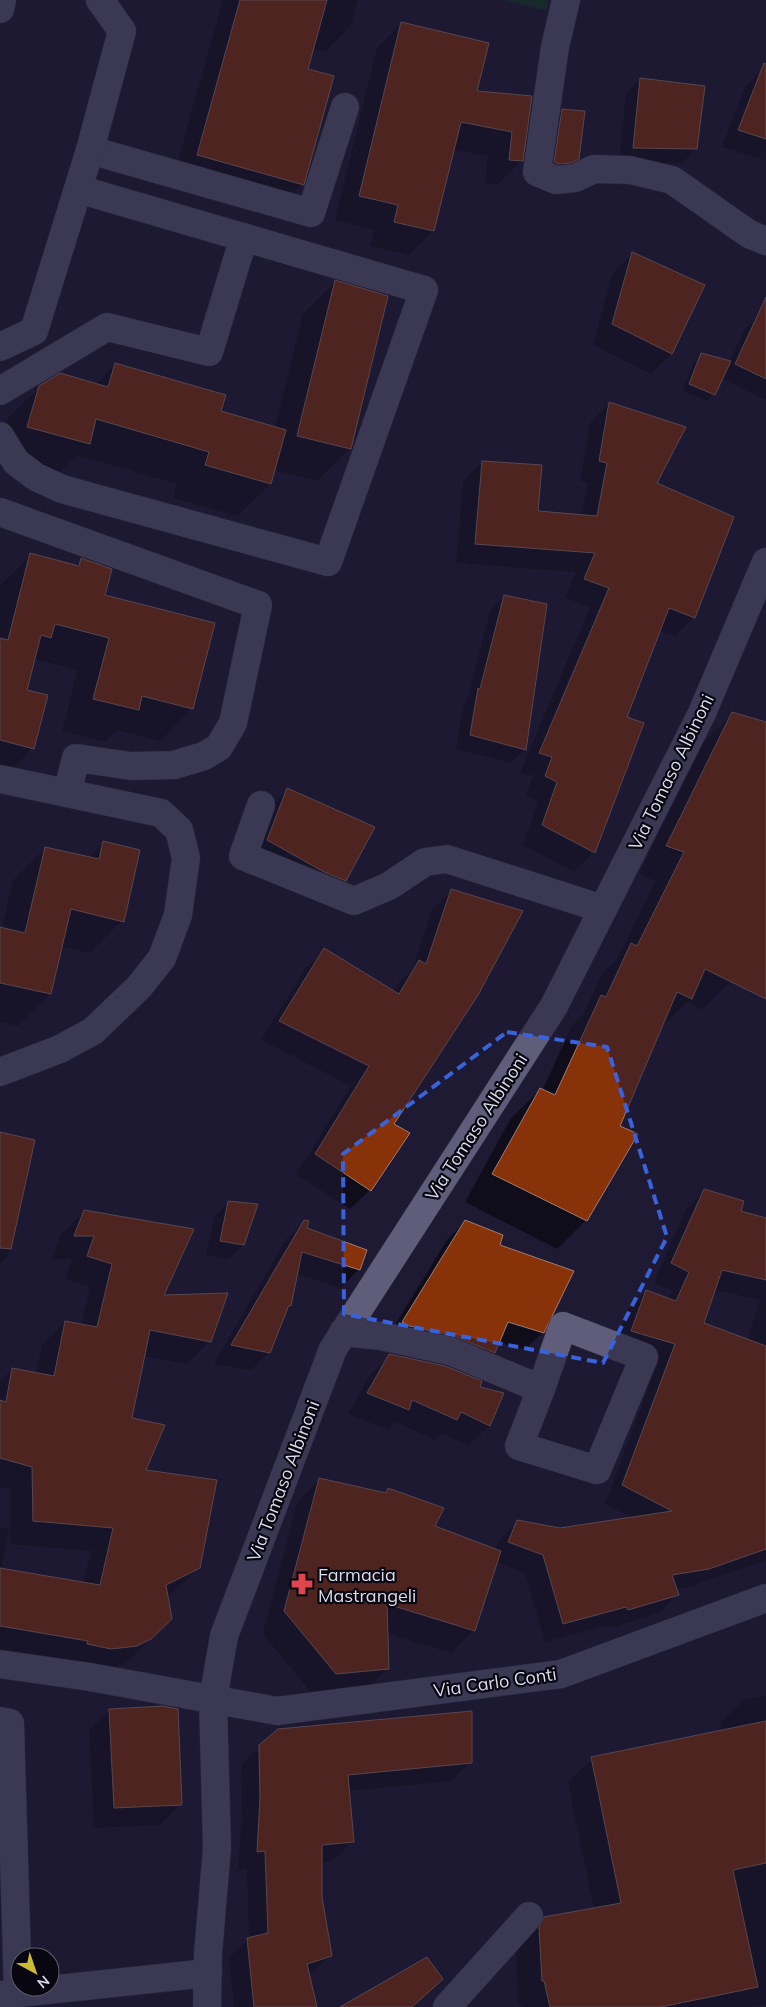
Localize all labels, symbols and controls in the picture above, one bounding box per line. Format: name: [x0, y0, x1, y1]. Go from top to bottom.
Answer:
street label: Via Tomaso Albinoni: [623, 690, 719, 854]
street label: Via Tomaso Albinoni: [420, 1049, 532, 1205]
street label: Via Tomaso Albinoni: [242, 1397, 324, 1565]
place label: Farmacia Mastrangeli: [318, 1563, 416, 1607]
pharmacy icon: Farmacia Mastrangeli: [289, 1571, 315, 1597]
street label: Via Carlo Conti: [432, 1662, 558, 1702]
north arrow: [10, 1947, 60, 1997]
text: N: [34, 1972, 53, 1992]

